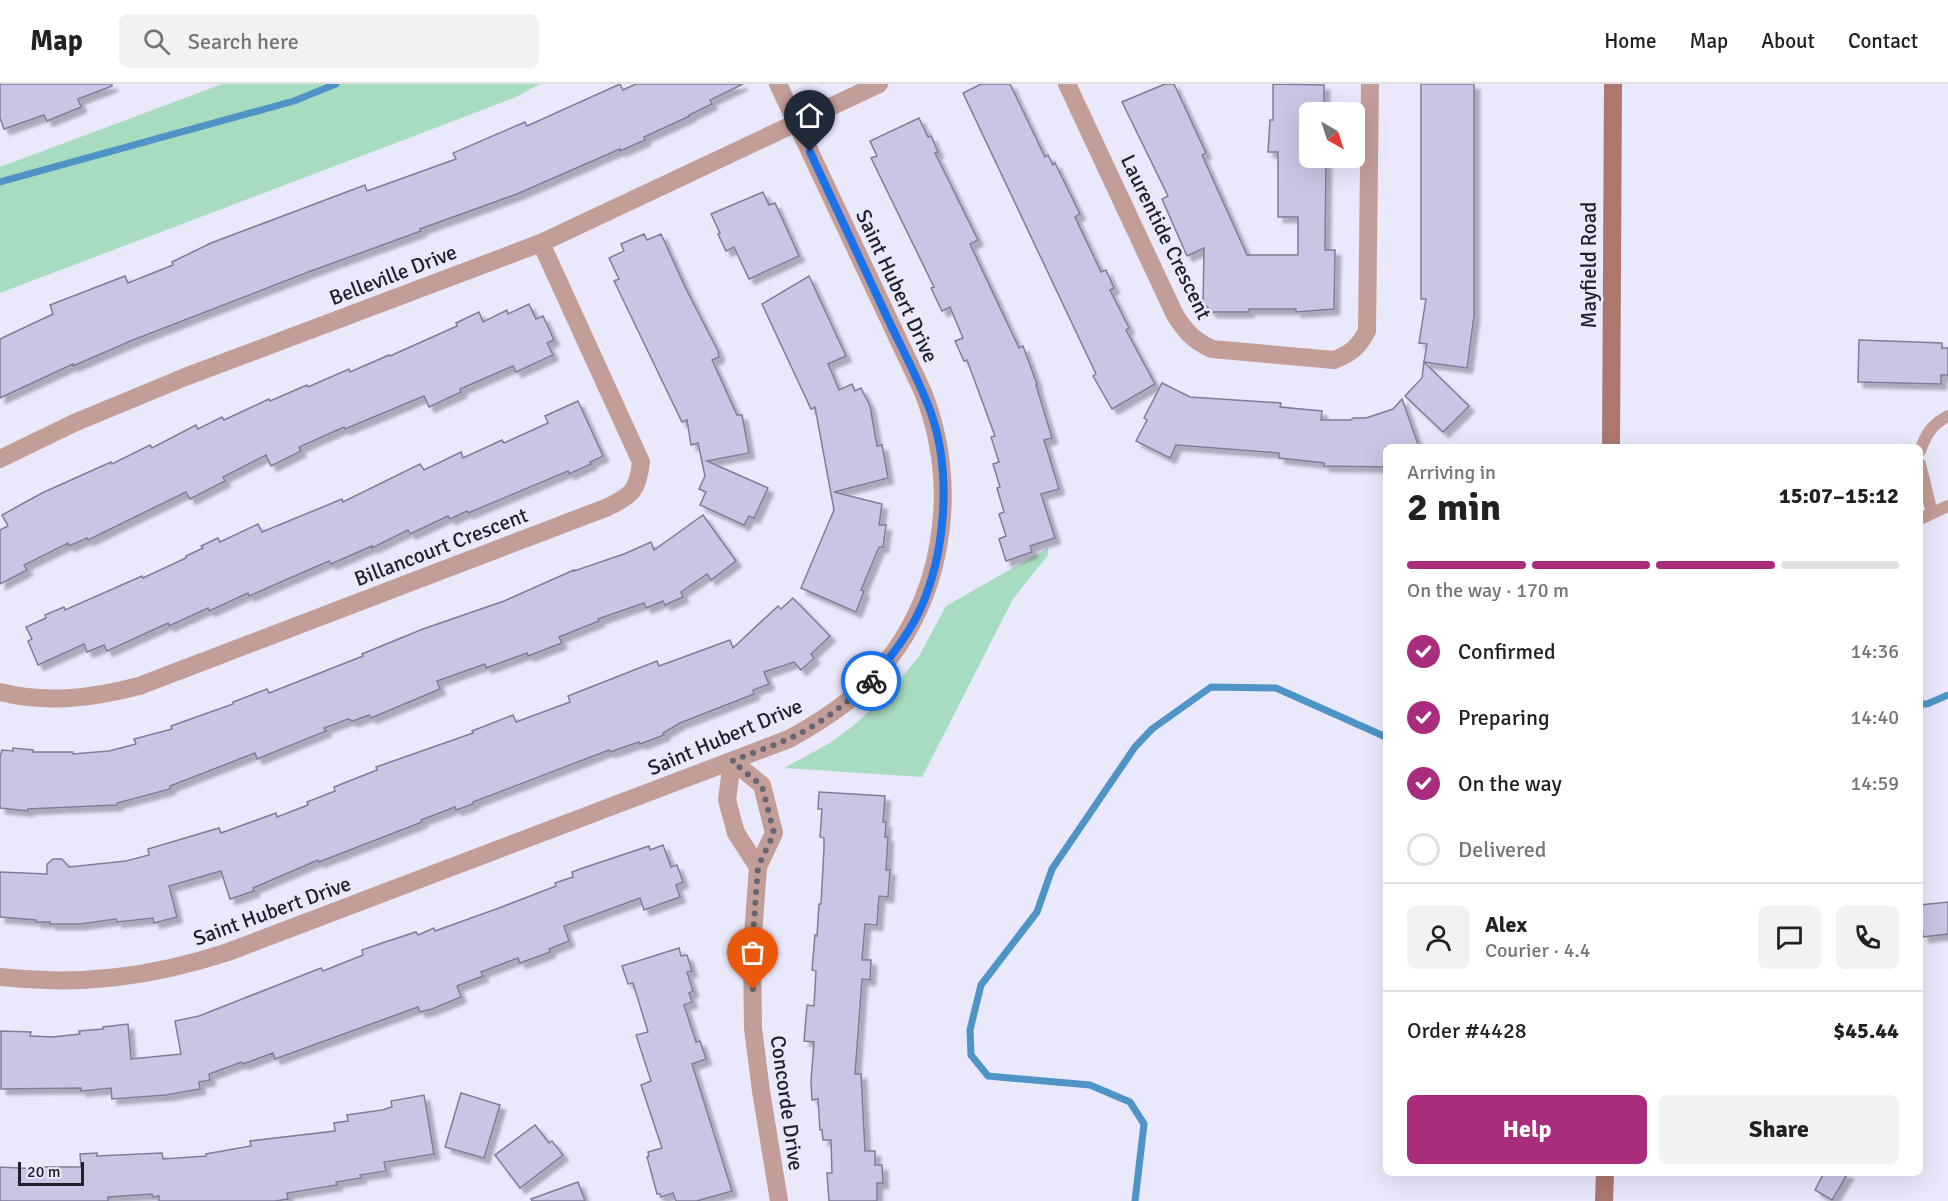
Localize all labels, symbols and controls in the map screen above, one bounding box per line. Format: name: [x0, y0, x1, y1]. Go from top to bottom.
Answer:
search box: [119, 14, 539, 68]
text: Map: [30, 24, 83, 58]
icon: search: [140, 25, 173, 58]
text: Search here: [188, 28, 299, 55]
text: Home: [1604, 28, 1657, 54]
text: Map: [1690, 28, 1728, 54]
text: About: [1761, 28, 1815, 54]
text: Contact: [1848, 28, 1918, 54]
pin: [784, 90, 835, 152]
icon: home: [793, 99, 826, 132]
north arrow: [1299, 102, 1365, 168]
map controls: [1299, 102, 1365, 168]
street label: Laurentide Crescent: [1115, 150, 1217, 324]
street label: Mayfield Road: [1576, 202, 1602, 328]
street label: Saint Hubert Drive: [850, 205, 944, 367]
street label: Belleville Drive: [326, 239, 460, 311]
text: Arriving in: [1407, 460, 1496, 485]
text: 15:07–15:12: [1779, 482, 1899, 509]
text: 2 min: [1407, 483, 1501, 531]
street label: Billancourt Crescent: [351, 502, 531, 592]
text: On the way · 170 m: [1407, 578, 1569, 603]
icon: check: [1407, 635, 1440, 668]
text: Confirmed: [1458, 638, 1556, 665]
text: 14:36: [1850, 639, 1899, 664]
courier: [841, 651, 901, 711]
icon: bike: [855, 665, 888, 698]
street label: Saint Hubert Drive: [644, 693, 806, 781]
icon: check: [1407, 701, 1440, 734]
text: Preparing: [1458, 704, 1550, 731]
text: 14:40: [1850, 705, 1899, 730]
icon: check: [1407, 767, 1440, 800]
text: On the way: [1458, 770, 1562, 797]
text: 14:59: [1850, 771, 1899, 796]
text: Delivered: [1458, 836, 1546, 863]
street label: Saint Hubert Drive: [190, 870, 354, 952]
button: person: [1407, 906, 1470, 969]
button: chat: [1758, 906, 1821, 969]
button: phone: [1836, 906, 1899, 969]
text: Alex: [1485, 911, 1527, 938]
pin: [727, 927, 778, 989]
icon: bag: [736, 936, 769, 969]
text: Courier · 4.4: [1485, 938, 1591, 963]
text: Order #4428: [1407, 1017, 1527, 1044]
text: $45.44: [1833, 1017, 1899, 1044]
street label: Concorde Drive: [765, 1034, 809, 1172]
button: Help: [1407, 1095, 1647, 1164]
button: Share: [1659, 1095, 1899, 1164]
scale bar: [18, 1159, 84, 1186]
text: 20 m: [27, 1162, 61, 1182]

